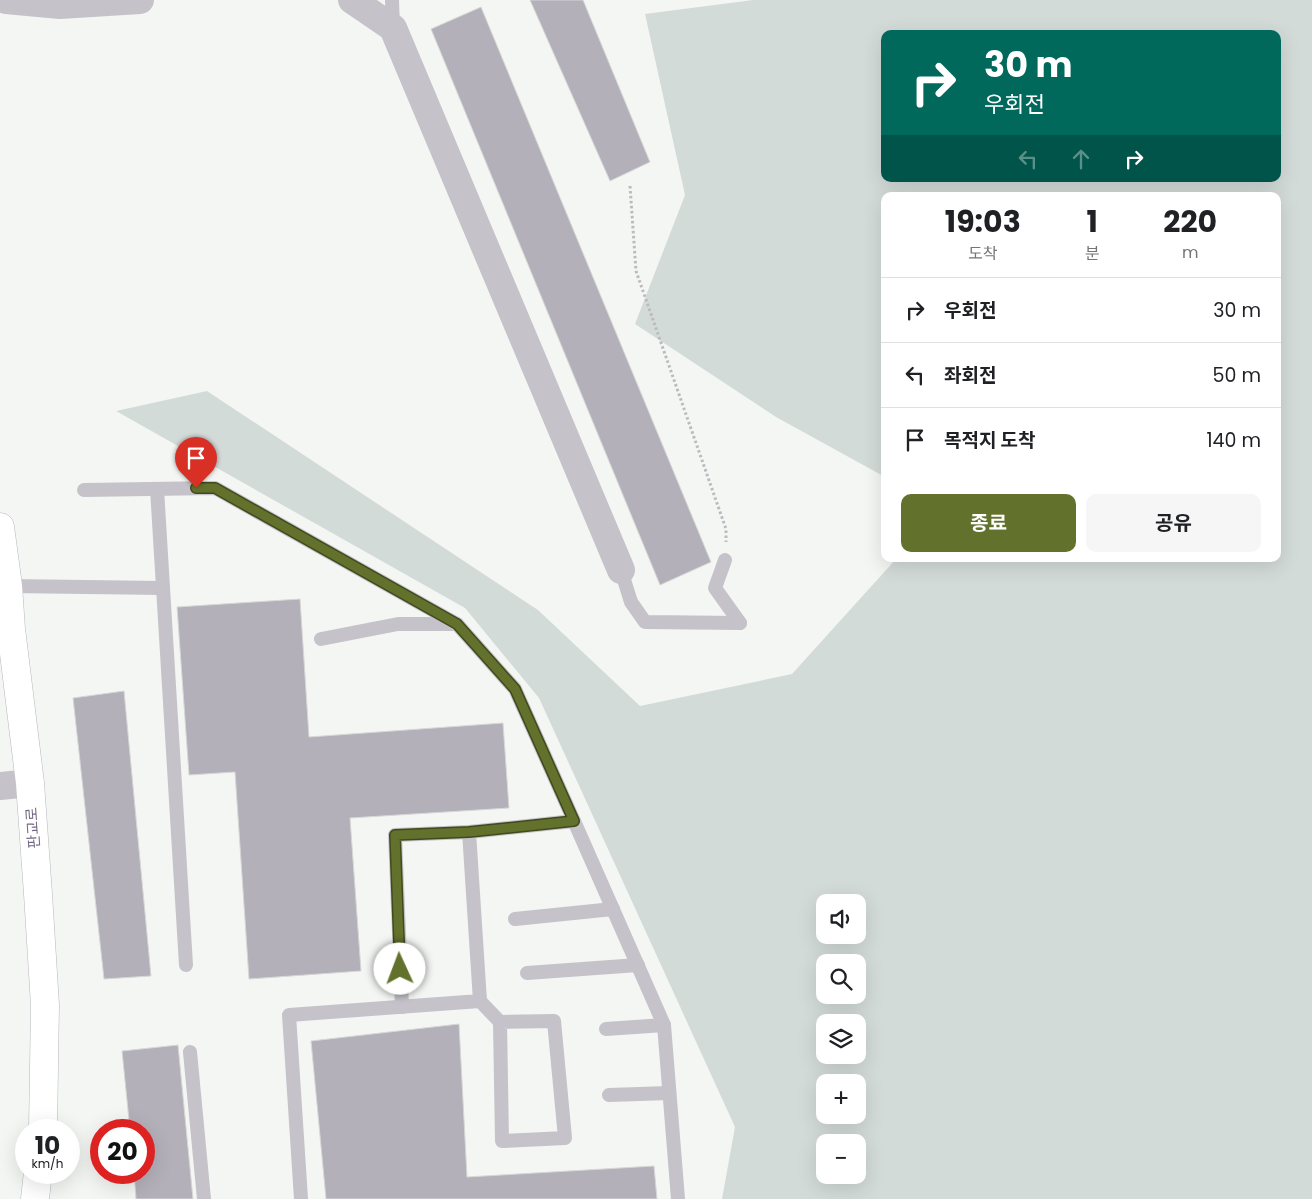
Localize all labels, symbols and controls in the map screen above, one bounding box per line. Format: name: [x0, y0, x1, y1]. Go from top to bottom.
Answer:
text: 30 m: [984, 40, 1072, 89]
icon: right: [901, 50, 966, 115]
text: 우회전: [984, 89, 1045, 120]
icon: left: [1014, 145, 1042, 173]
icon: ahead: [1067, 145, 1095, 173]
icon: right: [1120, 145, 1148, 173]
text: 19:03: [945, 200, 1021, 243]
text: 1: [1086, 200, 1098, 243]
text: 220: [1163, 200, 1217, 243]
text: m: [1182, 241, 1198, 264]
text: 도착: [968, 242, 998, 265]
text: 분: [1085, 242, 1099, 265]
icon: right: [901, 296, 929, 324]
text: 우회전: [944, 297, 996, 324]
text: 30 m: [1213, 297, 1261, 324]
icon: left: [901, 361, 929, 389]
text: 좌회전: [944, 362, 996, 389]
text: 50 m: [1212, 362, 1261, 389]
icon: arrive: [901, 426, 929, 454]
text: 목적지 도착: [944, 427, 1035, 454]
text: 140 m: [1206, 427, 1261, 454]
pin: [175, 437, 217, 488]
icon: arrive: [182, 444, 210, 472]
button: 종료: [901, 494, 1076, 552]
button: 공유: [1086, 494, 1261, 552]
street label: 판교로: [21, 807, 44, 849]
map controls: [816, 894, 866, 1184]
button: sound: [816, 894, 866, 944]
position arrow: [373, 942, 425, 994]
button: search: [816, 954, 866, 1004]
button: layers: [816, 1014, 866, 1064]
button: +: [816, 1074, 866, 1124]
speed limit sign: 20: [90, 1119, 155, 1184]
text: 10: [35, 1128, 60, 1163]
button: −: [816, 1134, 866, 1184]
text: km/h: [32, 1155, 63, 1172]

